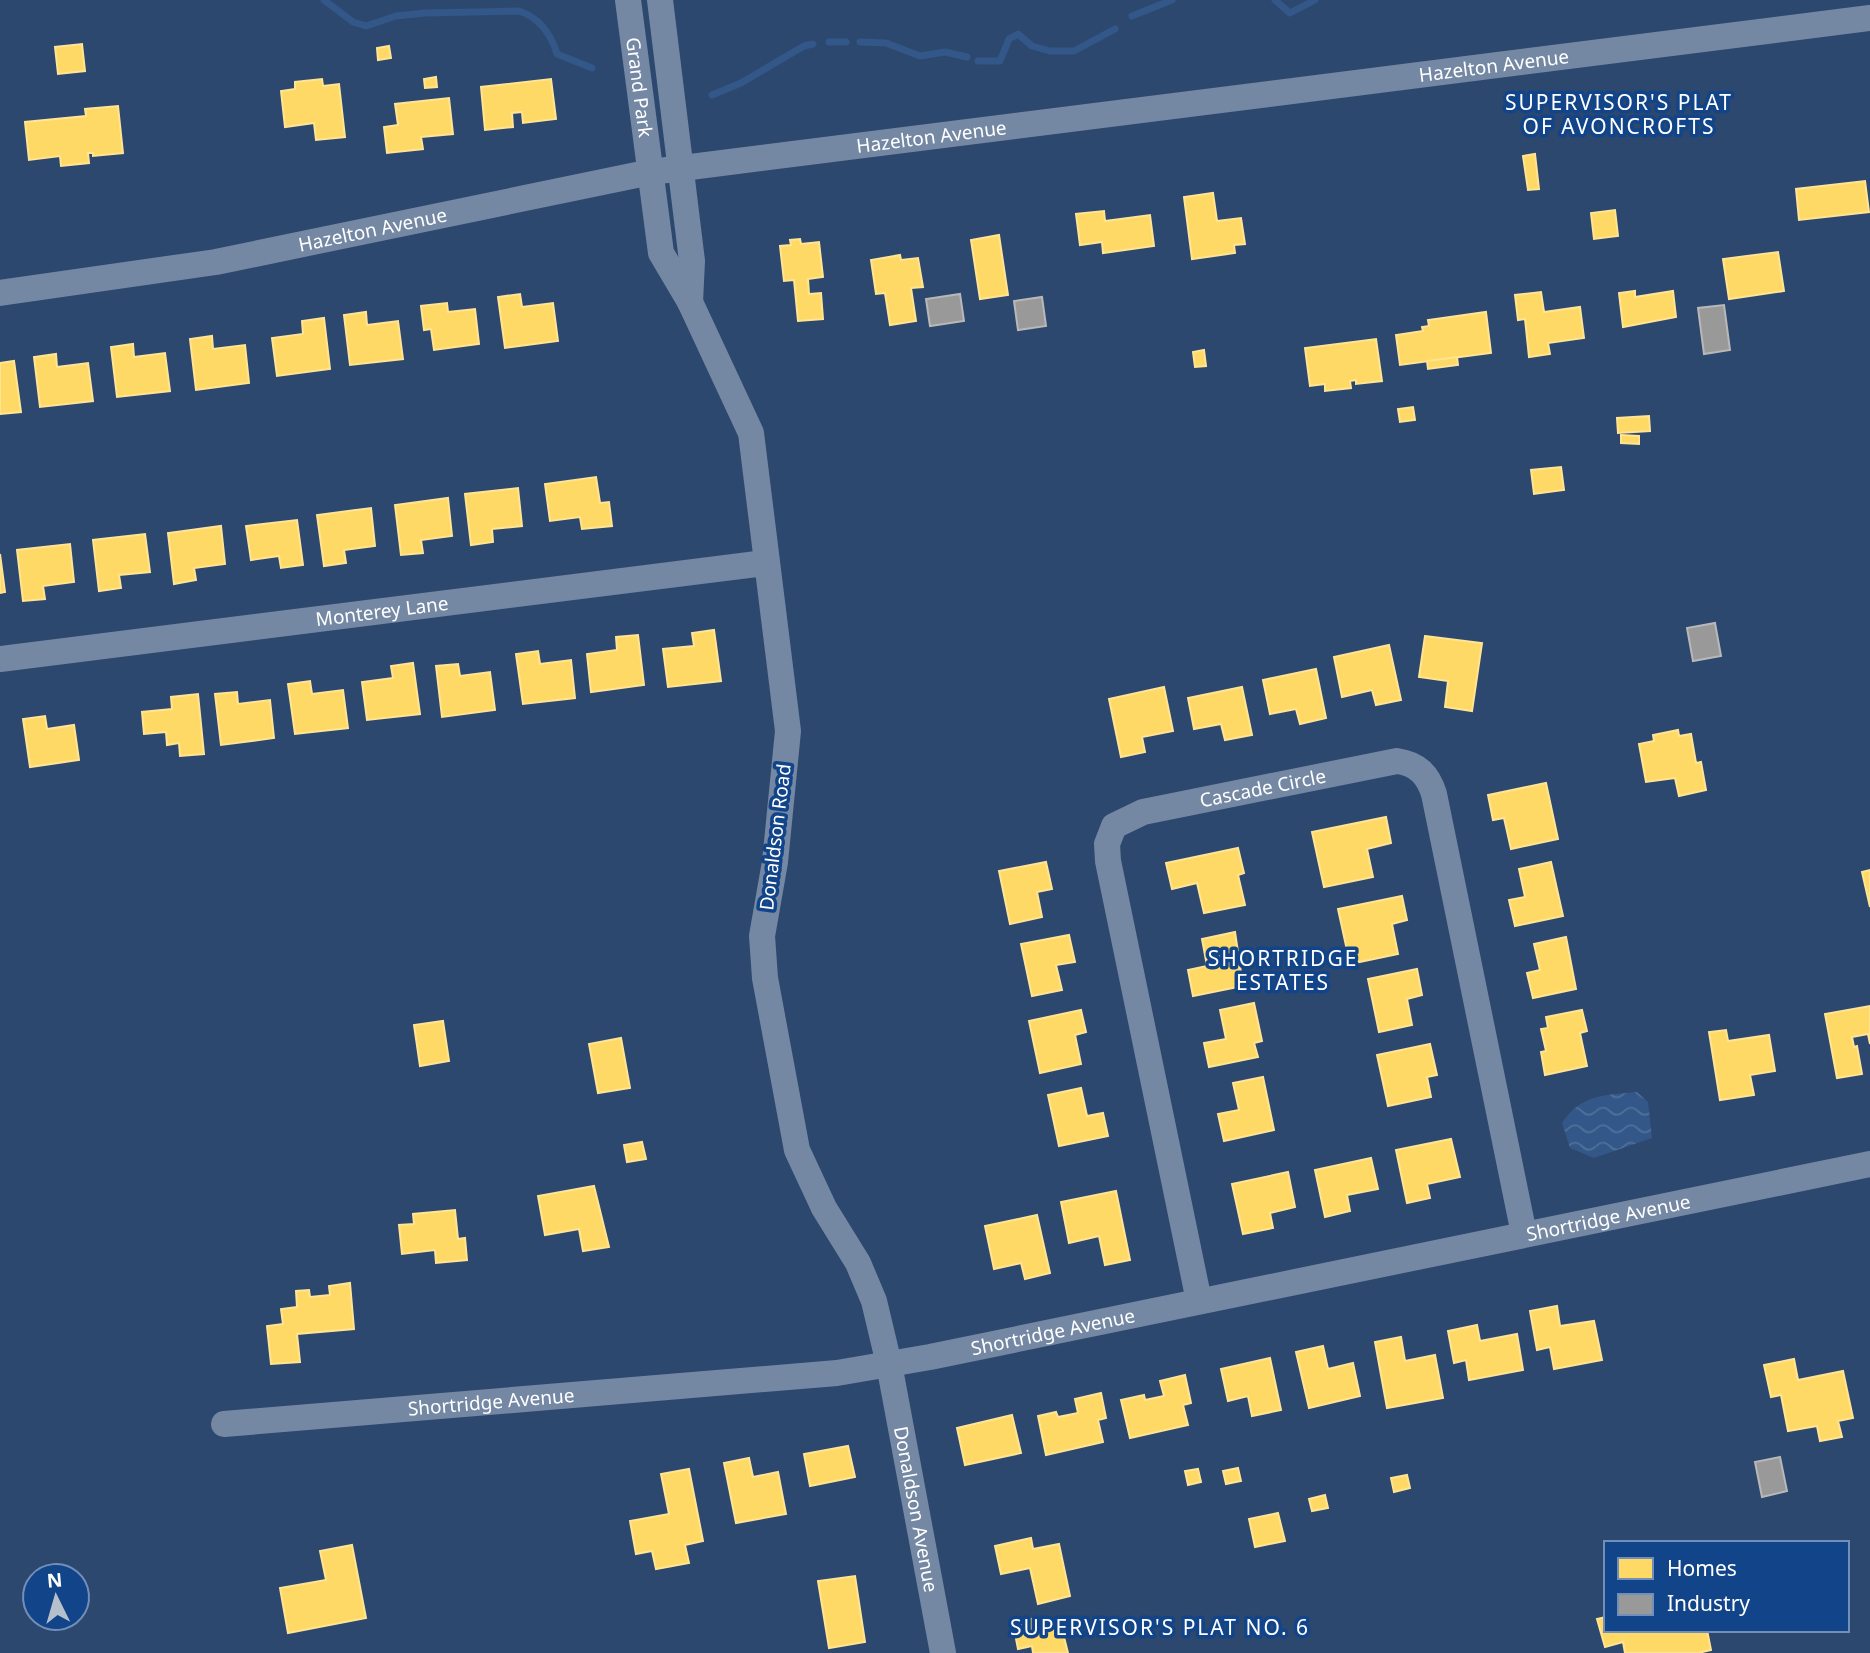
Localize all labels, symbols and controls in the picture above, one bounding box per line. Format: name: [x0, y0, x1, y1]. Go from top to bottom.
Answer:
street label: Grand Park: [620, 36, 659, 139]
street label: Hazelton Avenue: [1417, 43, 1570, 88]
district label: SUPERVISOR'S PLAT OF AVONCROFTS: [1505, 88, 1733, 140]
street label: Hazelton Avenue: [855, 114, 1008, 159]
street label: Hazelton Avenue: [296, 202, 449, 258]
street label: Monterey Lane: [314, 590, 450, 632]
street label: Donaldson Road: [753, 762, 797, 912]
street label: Cascade Circle: [1197, 763, 1328, 813]
district label: SHORTRIDGE ESTATES: [1208, 944, 1358, 996]
street label: Shortridge Avenue: [1524, 1188, 1693, 1247]
street label: Shortridge Avenue: [969, 1302, 1137, 1361]
street label: Shortridge Avenue: [407, 1382, 575, 1422]
street label: Donaldson Avenue: [888, 1424, 944, 1594]
legend: [1604, 1541, 1849, 1632]
text: Homes: [1667, 1554, 1737, 1582]
north arrow: [21, 1562, 91, 1632]
text: N: [46, 1566, 63, 1594]
text: Industry: [1667, 1589, 1750, 1617]
district label: SUPERVISOR'S PLAT NO. 6: [1010, 1613, 1310, 1641]

